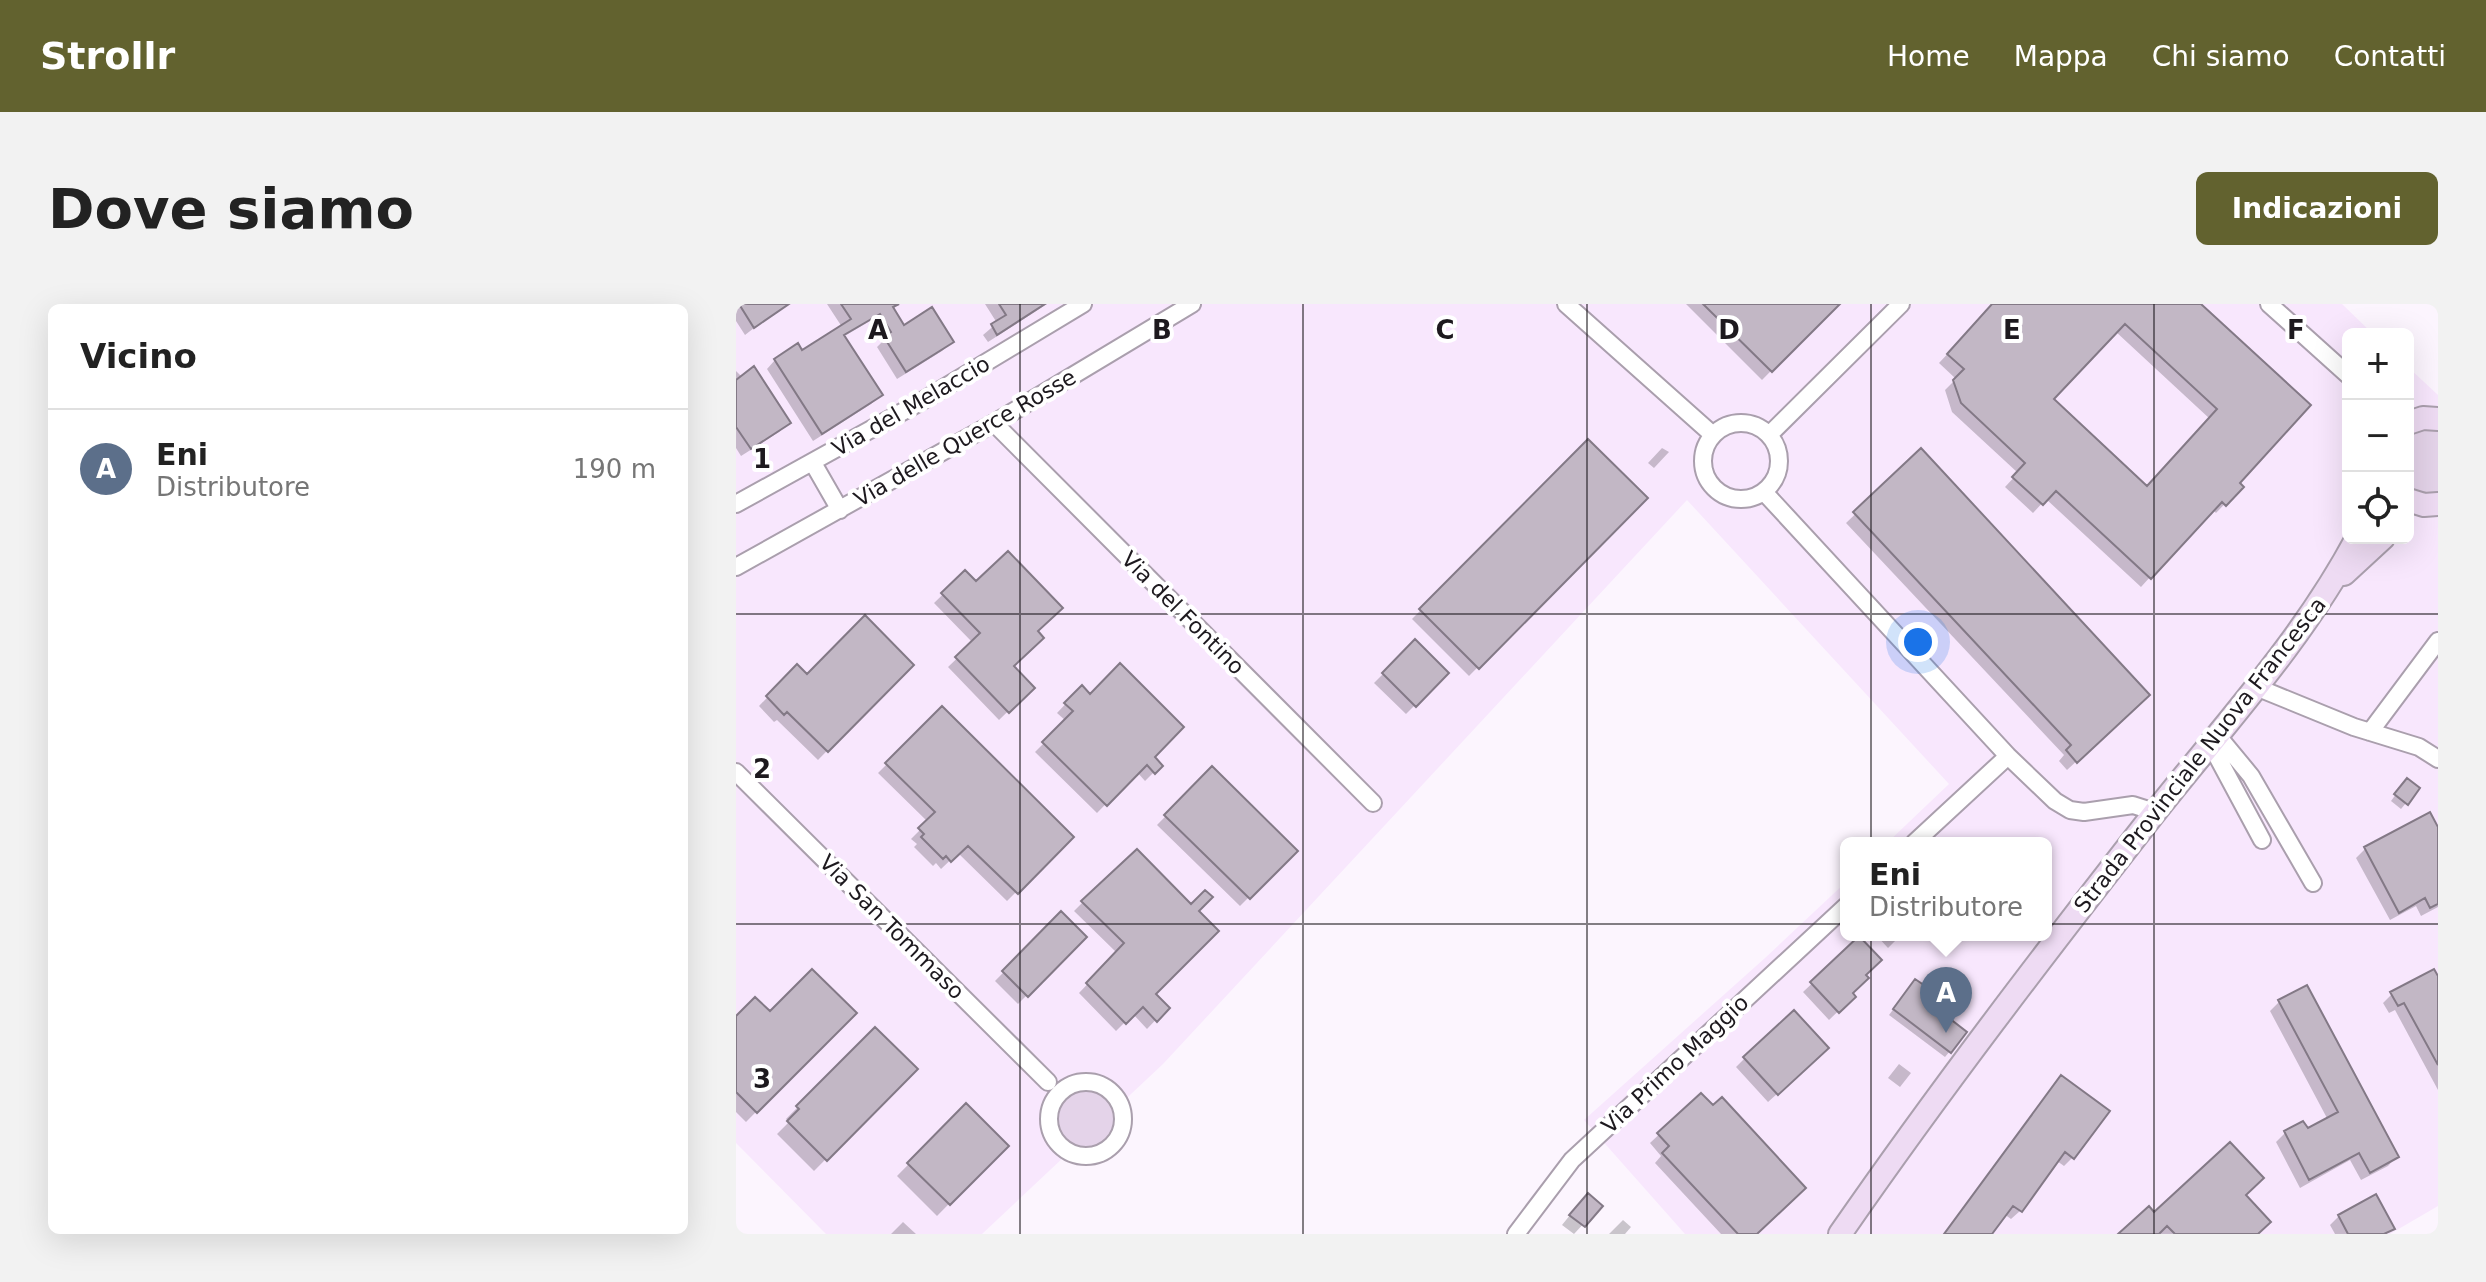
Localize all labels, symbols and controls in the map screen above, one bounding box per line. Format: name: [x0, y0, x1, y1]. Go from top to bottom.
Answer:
text: Strollr: [40, 34, 175, 78]
text: Home: [1887, 40, 1970, 73]
text: Mappa: [2014, 40, 2108, 73]
text: Chi siamo: [2152, 40, 2290, 73]
text: Contatti: [2334, 40, 2446, 73]
button: Indicazioni: [2196, 172, 2438, 245]
text: Dove siamo: [48, 176, 414, 241]
text: A: [868, 315, 888, 345]
text: B: [1152, 315, 1172, 345]
text: C: [1435, 315, 1455, 345]
text: D: [1718, 315, 1740, 345]
text: E: [2003, 315, 2021, 345]
text: F: [2287, 315, 2305, 345]
map controls: [2342, 328, 2414, 544]
button: +: [2342, 328, 2414, 400]
text: Vicino: [80, 336, 197, 376]
street label: Via del Melaccio: [828, 351, 994, 461]
street label: Via delle Querce Rosse: [850, 364, 1080, 512]
button: −: [2342, 400, 2414, 472]
text: Eni: [156, 437, 208, 472]
text: 1: [753, 444, 771, 474]
text: A: [96, 454, 116, 484]
text: 190 m: [573, 454, 656, 484]
text: Distributore: [156, 472, 310, 502]
button: locate: [2342, 472, 2414, 544]
street label: Via del Fontino: [1116, 546, 1250, 680]
street label: Strada Provinciale Nuova Francesca: [2069, 592, 2331, 918]
your location: [1898, 622, 1938, 662]
text: 2: [753, 754, 771, 784]
popup: [1840, 837, 2052, 941]
street label: Via San Tommaso: [815, 850, 969, 1004]
text: Eni: [1869, 857, 1921, 892]
text: Distributore: [1869, 892, 2023, 922]
pin: A: [1920, 967, 1972, 1033]
street label: Via Primo Maggio: [1597, 990, 1753, 1138]
text: 3: [753, 1064, 771, 1094]

